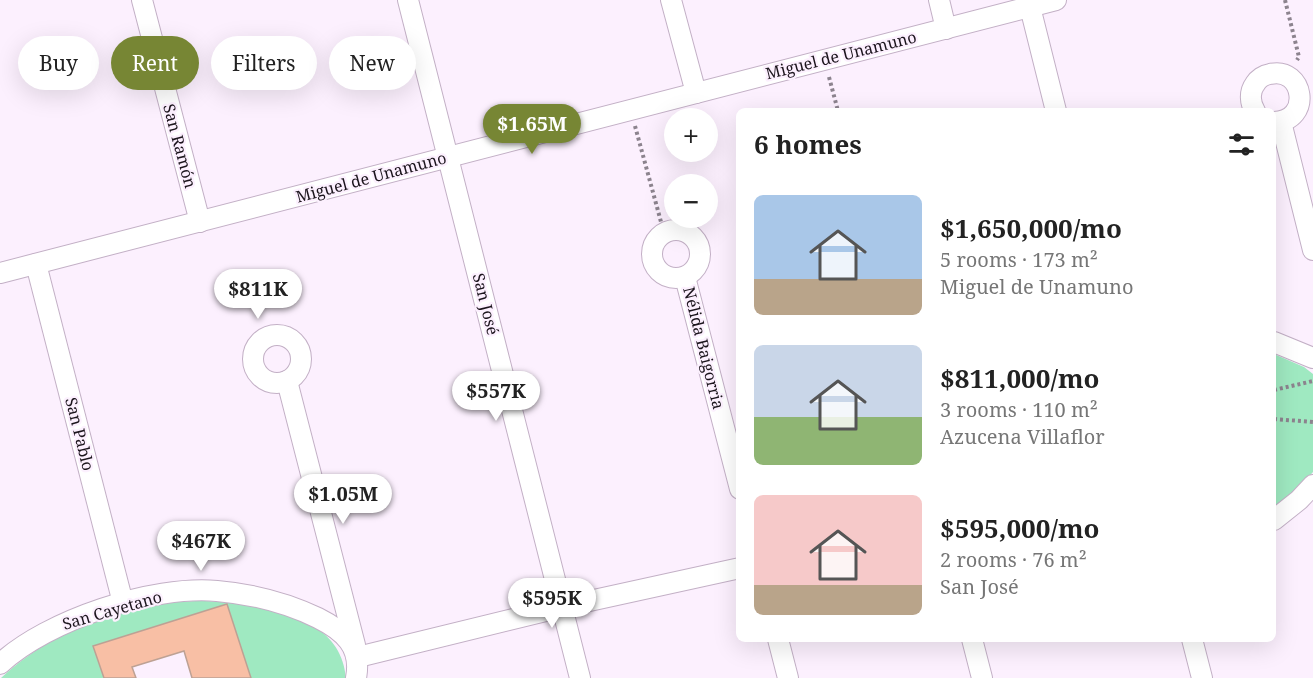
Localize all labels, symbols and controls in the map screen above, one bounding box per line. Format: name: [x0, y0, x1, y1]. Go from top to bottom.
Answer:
street label: Miguel de Unamuno: [763, 26, 919, 84]
chip: Buy: [18, 36, 99, 90]
chip: Rent: [111, 36, 199, 90]
chip: Filters: [211, 36, 317, 90]
chip: New: [329, 36, 416, 90]
street label: San Ramón: [158, 101, 202, 191]
pin: $1.65M: [483, 104, 581, 155]
map controls: [664, 108, 718, 228]
button: +: [664, 108, 718, 162]
text: $1.65M: [497, 110, 567, 137]
text: 6 homes: [754, 126, 862, 162]
icon: filters: [1225, 128, 1258, 161]
street label: Miguel de Unamuno: [293, 146, 449, 208]
button: −: [664, 174, 718, 228]
text: $1,650,000/mo: [940, 210, 1122, 246]
icon: home: [802, 219, 874, 291]
text: 5 rooms · 173 m²: [940, 246, 1098, 273]
pin: $811K: [216, 269, 300, 320]
street label: San José: [468, 271, 504, 337]
text: Miguel de Unamuno: [940, 273, 1133, 300]
text: $811K: [228, 275, 288, 302]
street label: Nélida Baigorria: [678, 284, 730, 412]
text: $811,000/mo: [940, 360, 1100, 396]
icon: home: [802, 369, 874, 441]
pin: $557K: [454, 371, 538, 422]
text: $557K: [466, 377, 526, 404]
street label: San Pablo: [60, 395, 100, 473]
text: 3 rooms · 110 m²: [940, 396, 1098, 423]
text: Azucena Villaflor: [940, 423, 1105, 450]
pin: $1.05M: [294, 474, 392, 525]
text: $1.05M: [308, 480, 378, 507]
text: $595,000/mo: [940, 510, 1100, 546]
icon: home: [802, 519, 874, 591]
pin: $467K: [159, 521, 243, 572]
text: $467K: [171, 527, 231, 554]
text: 2 rooms · 76 m²: [940, 546, 1087, 573]
text: San José: [940, 573, 1019, 600]
pin: $595K: [510, 578, 594, 629]
text: $595K: [522, 584, 582, 611]
street label: San Cayetano: [60, 585, 164, 635]

